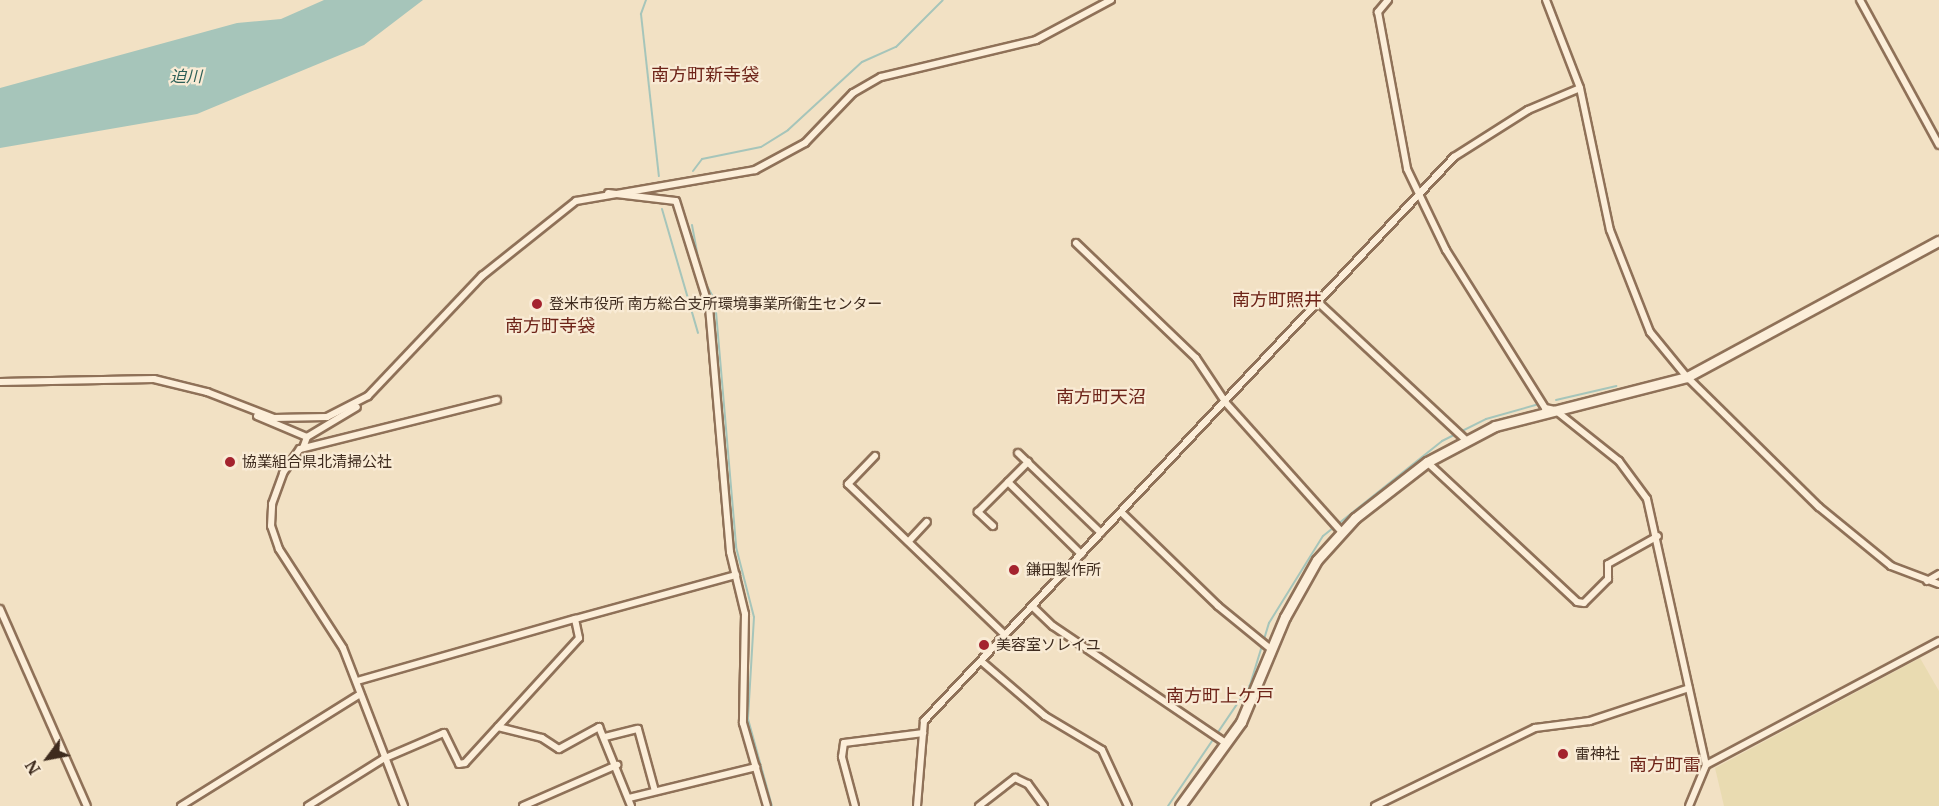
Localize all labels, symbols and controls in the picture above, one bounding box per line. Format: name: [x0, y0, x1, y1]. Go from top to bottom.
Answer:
district label: 南方町新寺袋: [651, 64, 759, 86]
water label: 迫川: [170, 66, 202, 86]
district label: 南方町照井: [1232, 289, 1322, 311]
place label: 登米市役所 南方総合支所環境事業所衛生センター: [549, 295, 883, 313]
marker: 登米市役所 南方総合支所環境事業所衛生センター: [530, 297, 544, 311]
district label: 南方町寺袋: [505, 315, 595, 337]
district label: 南方町天沼: [1056, 386, 1146, 408]
place label: 協業組合県北清掃公社: [242, 453, 392, 471]
marker: 協業組合県北清掃公社: [223, 455, 237, 469]
place label: 鎌田製作所: [1026, 561, 1101, 579]
marker: 鎌田製作所: [1007, 563, 1021, 577]
place label: 美容室ソレイユ: [996, 636, 1101, 654]
marker: 美容室ソレイユ: [977, 638, 991, 652]
district label: 南方町上ケ戸: [1166, 685, 1274, 707]
north arrow: [18, 728, 78, 788]
place label: 雷神社: [1575, 745, 1620, 763]
marker: 雷神社: [1556, 747, 1570, 761]
district label: 南方町雷: [1629, 754, 1701, 776]
text: N: [21, 757, 45, 778]

